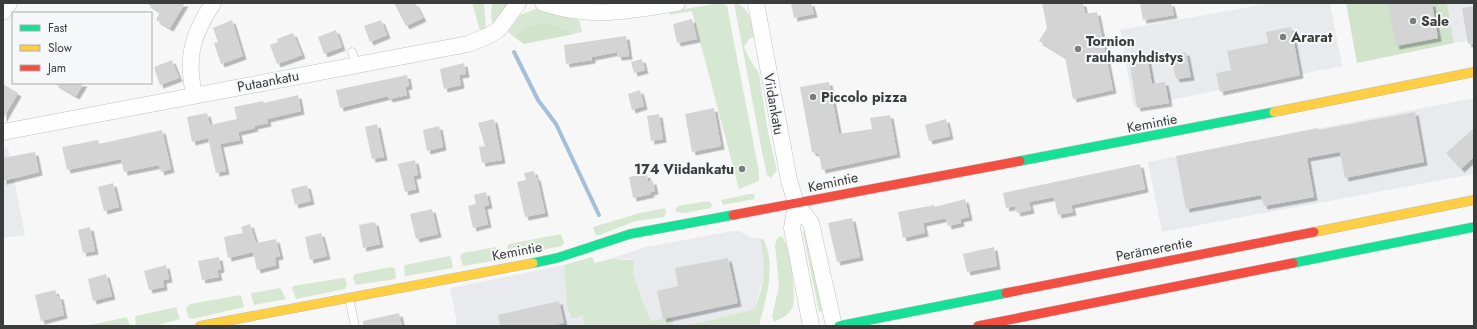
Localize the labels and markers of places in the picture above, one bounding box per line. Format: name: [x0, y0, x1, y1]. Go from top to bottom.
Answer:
place label: Sale: [1421, 11, 1449, 31]
marker: Sale: [1408, 16, 1418, 26]
place label: Ararat: [1290, 27, 1333, 47]
place label: Tornion rauhanyhdistys: [1086, 31, 1184, 67]
marker: Ararat: [1278, 32, 1288, 42]
marker: Tornion rauhanyhdistys: [1073, 44, 1083, 54]
place label: Piccolo pizza: [821, 87, 907, 107]
marker: Piccolo pizza: [808, 92, 818, 102]
place label: 174 Viidankatu: [634, 159, 734, 179]
marker: 174 Viidankatu: [737, 164, 747, 174]

